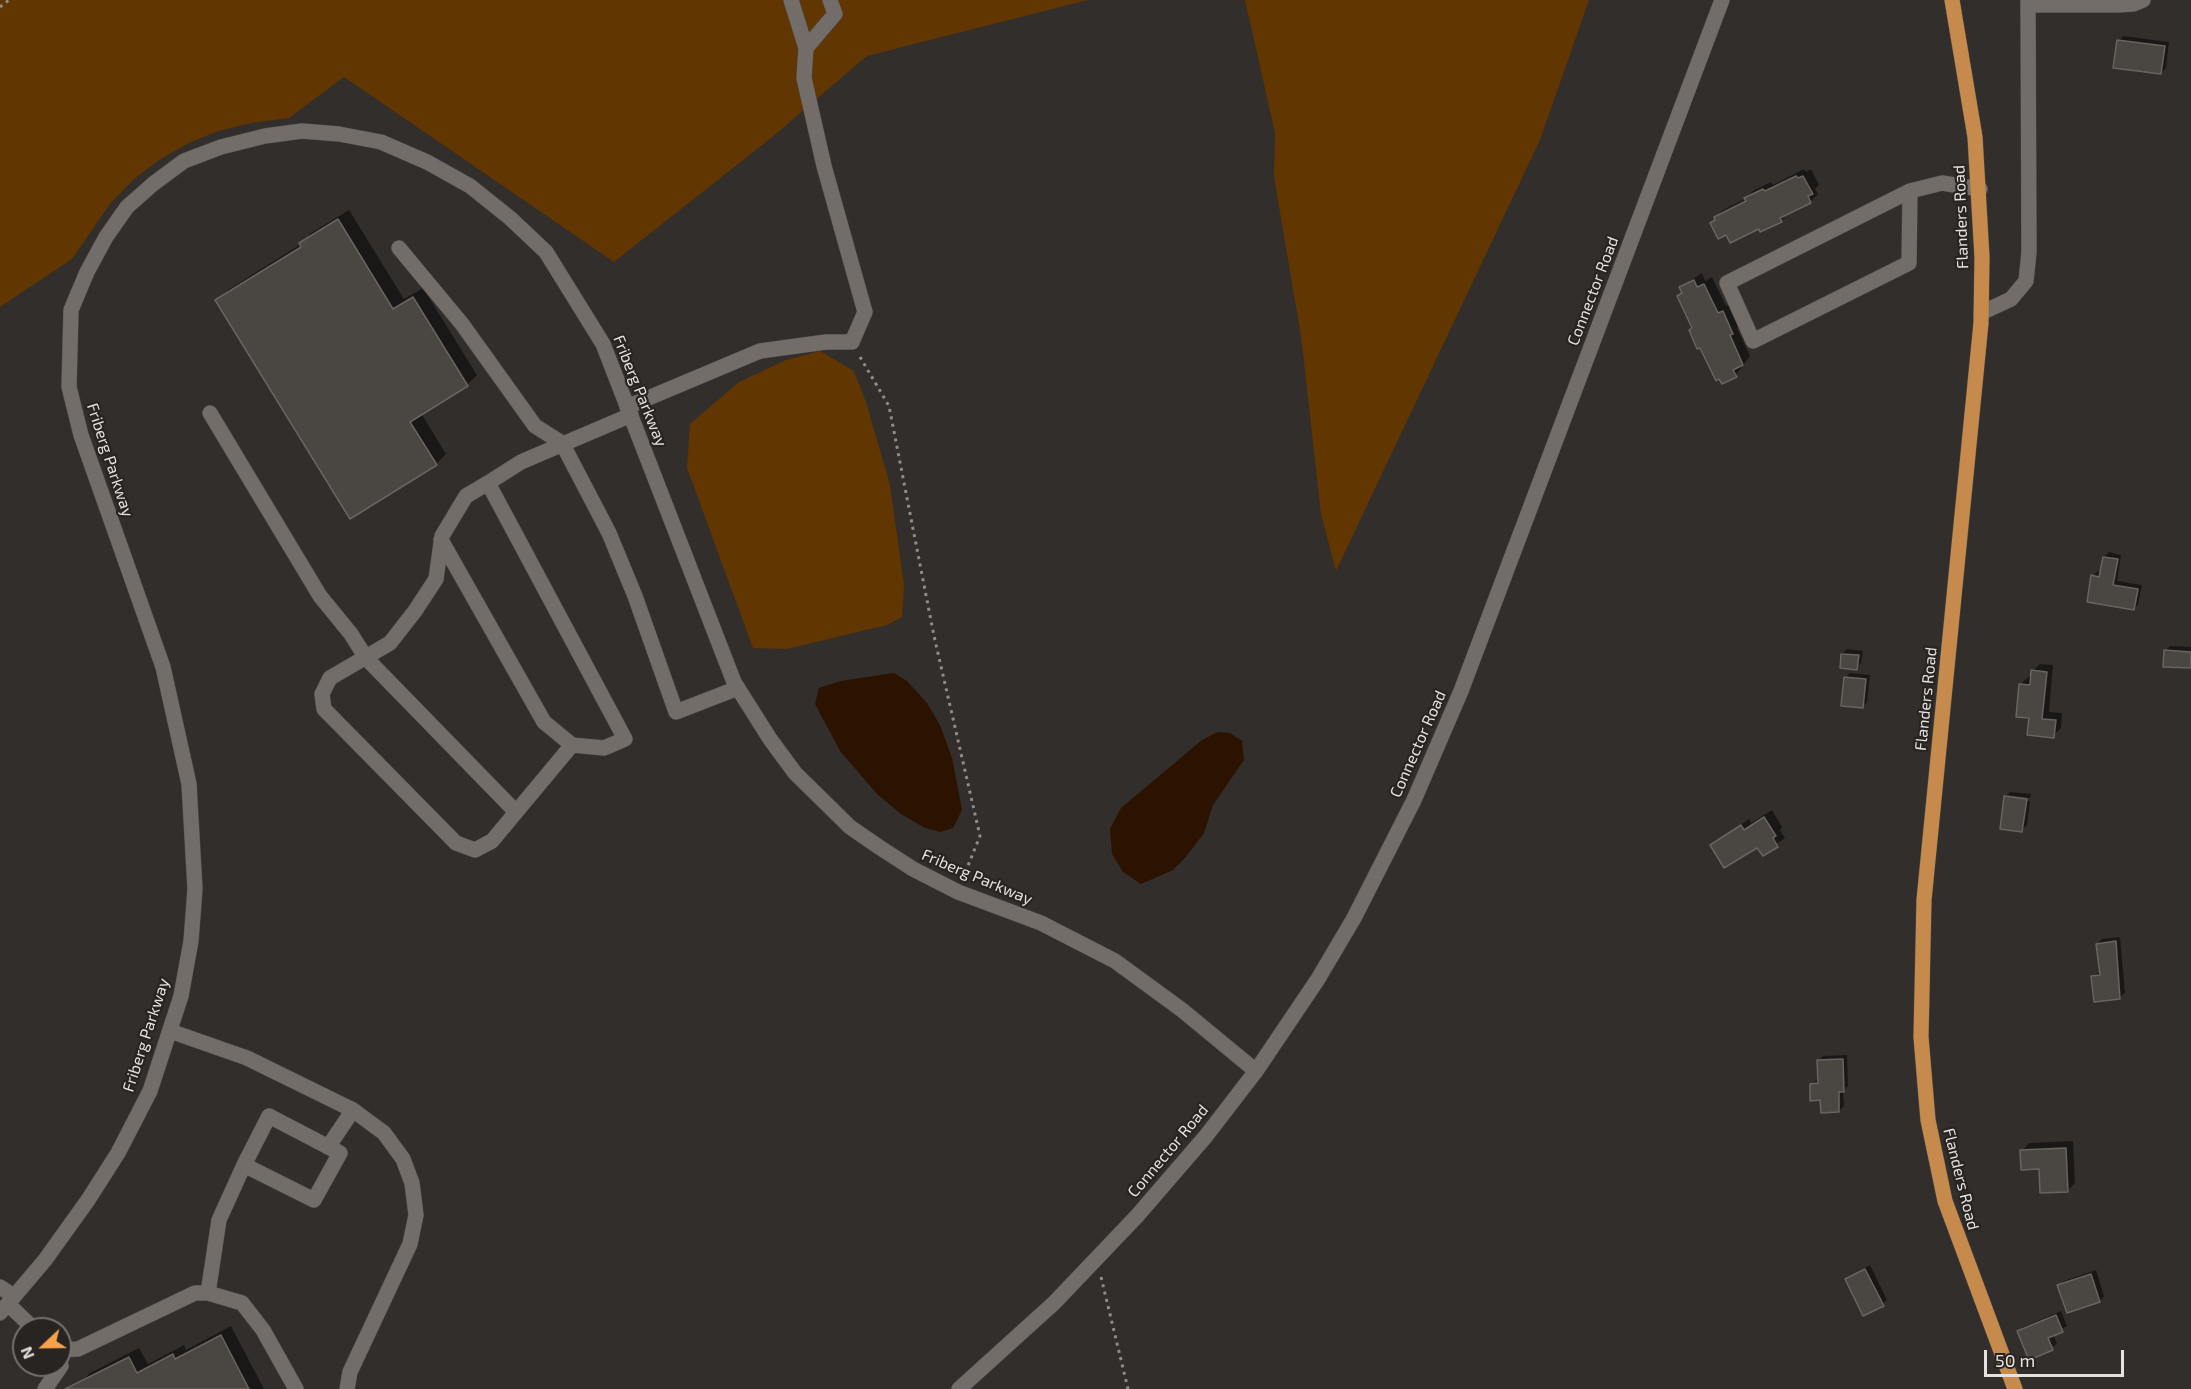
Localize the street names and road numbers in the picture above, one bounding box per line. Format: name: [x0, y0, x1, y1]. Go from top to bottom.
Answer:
street label: Flanders Road: [1950, 165, 1972, 269]
street label: Connector Road: [1563, 234, 1623, 348]
street label: Friberg Parkway: [609, 333, 671, 449]
street label: Friberg Parkway: [83, 401, 137, 519]
street label: Flanders Road: [1911, 646, 1941, 752]
street label: Connector Road: [1386, 687, 1450, 801]
street label: Friberg Parkway: [919, 845, 1035, 909]
street label: Friberg Parkway: [119, 976, 173, 1094]
street label: Connector Road: [1124, 1101, 1212, 1201]
street label: Flanders Road: [1939, 1126, 1983, 1232]

